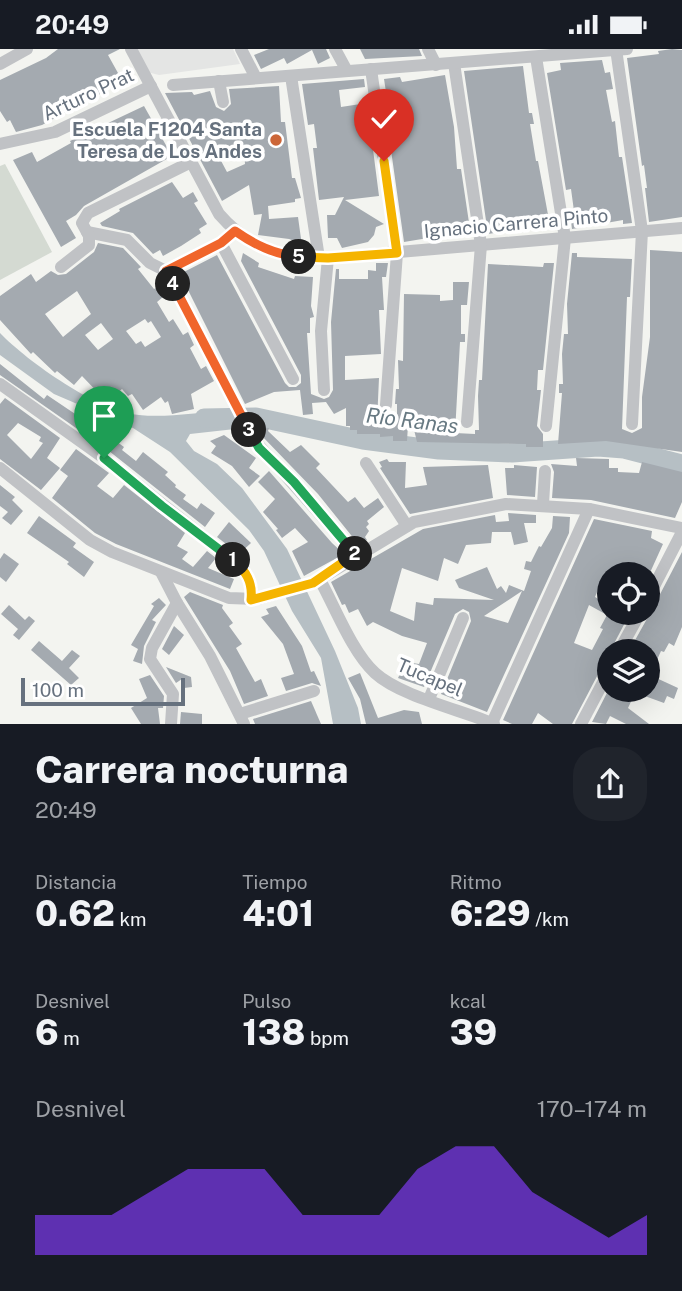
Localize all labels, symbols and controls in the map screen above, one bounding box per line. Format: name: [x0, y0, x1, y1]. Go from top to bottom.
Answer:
text: 20:49: [35, 9, 109, 40]
street label: Arturo Prat: [39, 63, 137, 125]
pin: [354, 89, 414, 161]
icon: check: [365, 100, 403, 138]
place label: Escuela F1204 Santa Teresa de Los Andes: [72, 118, 262, 162]
marker: Escuela F1204 Santa Teresa de Los Andes: [268, 132, 284, 148]
street label: Ignacio Carrera Pinto: [423, 204, 609, 242]
pin: 5: [282, 239, 316, 275]
text: 5: [292, 245, 305, 267]
pin: 4: [156, 267, 190, 301]
text: 4: [166, 272, 179, 294]
pin: [74, 386, 134, 458]
icon: arrive: [85, 397, 123, 435]
water label: Río Ranas: [365, 402, 460, 439]
pin: 3: [232, 413, 266, 447]
text: 3: [242, 418, 255, 440]
pin: 2: [338, 537, 372, 571]
text: 2: [348, 542, 361, 564]
pin: 1: [216, 543, 250, 577]
text: 1: [228, 548, 237, 570]
map controls: [597, 562, 660, 702]
button: locate: [597, 562, 660, 625]
button: layers: [597, 639, 660, 702]
street label: Tucapel: [394, 653, 466, 701]
scale bar: [21, 675, 186, 707]
text: 100 m: [32, 679, 84, 701]
text: Carrera nocturna: [35, 747, 349, 792]
button: share: [573, 747, 647, 821]
text: 20:49: [35, 796, 97, 823]
text: Distancia: [35, 871, 117, 893]
text: Tiempo: [242, 871, 308, 893]
text: Ritmo: [450, 871, 502, 893]
text: 0.62: [35, 893, 115, 934]
text: 4:01: [242, 893, 314, 934]
text: 6:29: [450, 893, 531, 934]
text: km: [115, 908, 147, 930]
text: /km: [531, 908, 569, 930]
text: Desnivel: [35, 990, 110, 1012]
text: Pulso: [242, 990, 291, 1012]
text: kcal: [450, 990, 486, 1012]
text: 6: [35, 1012, 59, 1053]
text: 138: [242, 1012, 305, 1053]
text: 39: [450, 1012, 497, 1053]
text: m: [59, 1027, 80, 1049]
text: bpm: [305, 1027, 349, 1049]
text: Desnivel: [35, 1095, 126, 1122]
text: 170–174 m: [537, 1095, 647, 1122]

